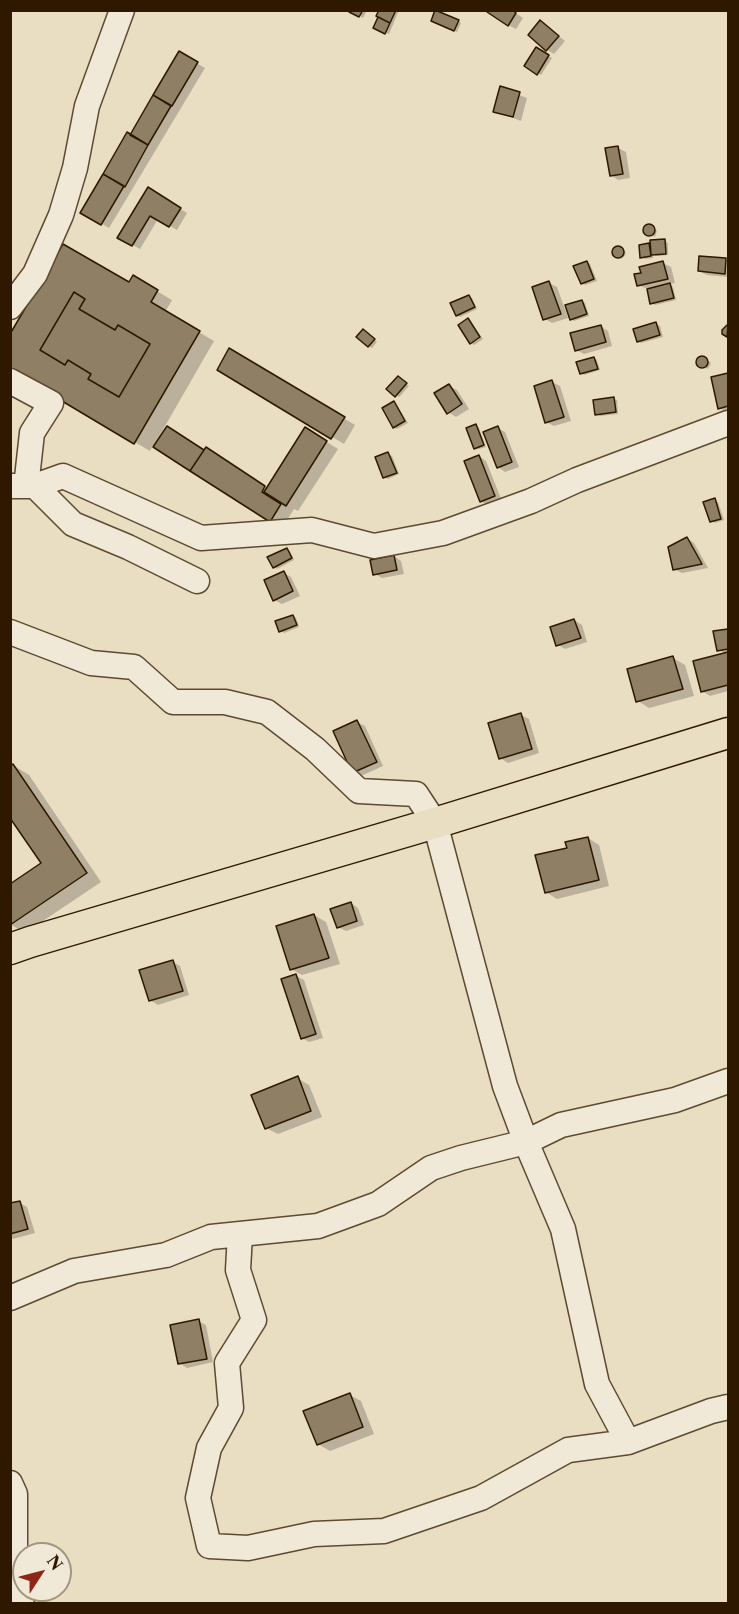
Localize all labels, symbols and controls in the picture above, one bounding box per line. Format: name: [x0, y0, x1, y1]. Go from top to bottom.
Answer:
north arrow: [12, 1542, 72, 1602]
text: N: [43, 1551, 67, 1574]

